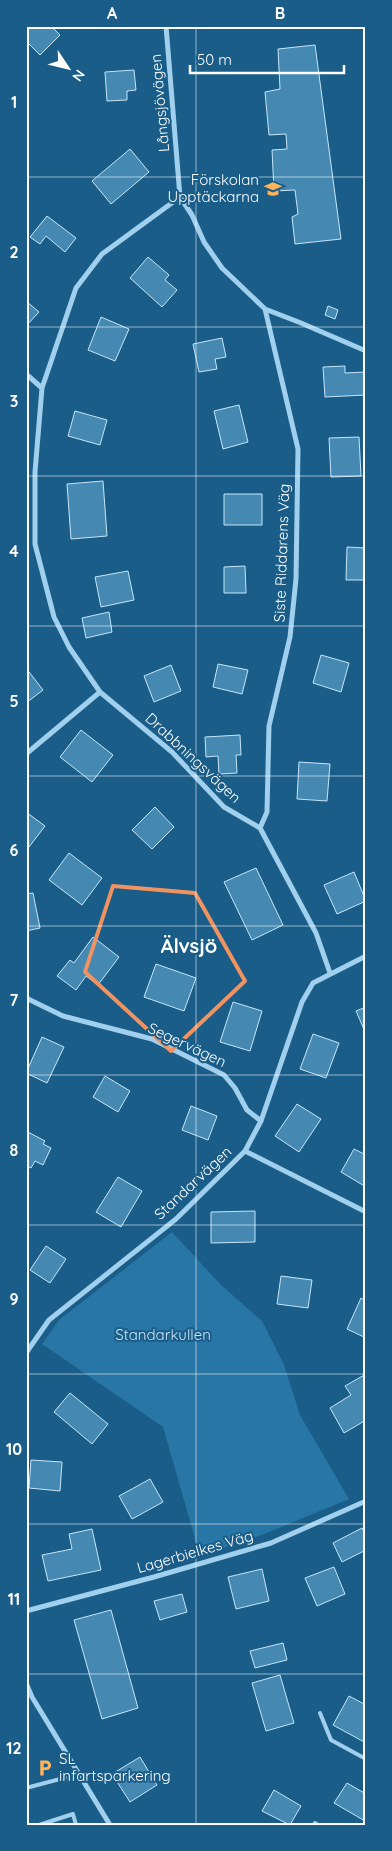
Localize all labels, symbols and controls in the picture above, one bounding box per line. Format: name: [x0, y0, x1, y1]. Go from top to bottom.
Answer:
text: A: [107, 3, 118, 23]
text: B: [275, 3, 285, 23]
north arrow: [42, 42, 92, 92]
scale bar: [190, 42, 343, 74]
text: 50 m: [197, 50, 232, 69]
street label: Långsjövägen: [146, 53, 173, 153]
text: N: [68, 66, 89, 85]
text: 1: [11, 92, 17, 112]
place label: Förskolan Upptäckarna: [168, 170, 259, 206]
school or university icon: Förskolan Upptäckarna: [263, 179, 283, 199]
text: 2: [9, 242, 19, 262]
text: 3: [10, 391, 18, 411]
street label: Siste Riddarens Väg: [270, 483, 293, 623]
text: 4: [9, 541, 19, 561]
text: 5: [9, 691, 19, 711]
street label: Drabbningsvägen: [142, 709, 245, 807]
text: 6: [10, 840, 19, 860]
district label: Älvsjö: [161, 933, 217, 958]
text: 7: [10, 990, 19, 1010]
street label: Segervägen: [145, 1018, 229, 1071]
text: 8: [10, 1140, 19, 1160]
street label: Standarvägen: [150, 1142, 235, 1223]
text: 9: [9, 1289, 19, 1309]
park label: Standarkullen: [115, 1325, 211, 1344]
text: 10: [6, 1439, 22, 1459]
street label: Lagerbielkes Väg: [135, 1526, 255, 1577]
text: 11: [8, 1589, 20, 1609]
text: 12: [6, 1738, 22, 1758]
place label: SL infartsparkering: [59, 1749, 171, 1785]
parking icon: SL infartsparkering: [35, 1758, 55, 1778]

